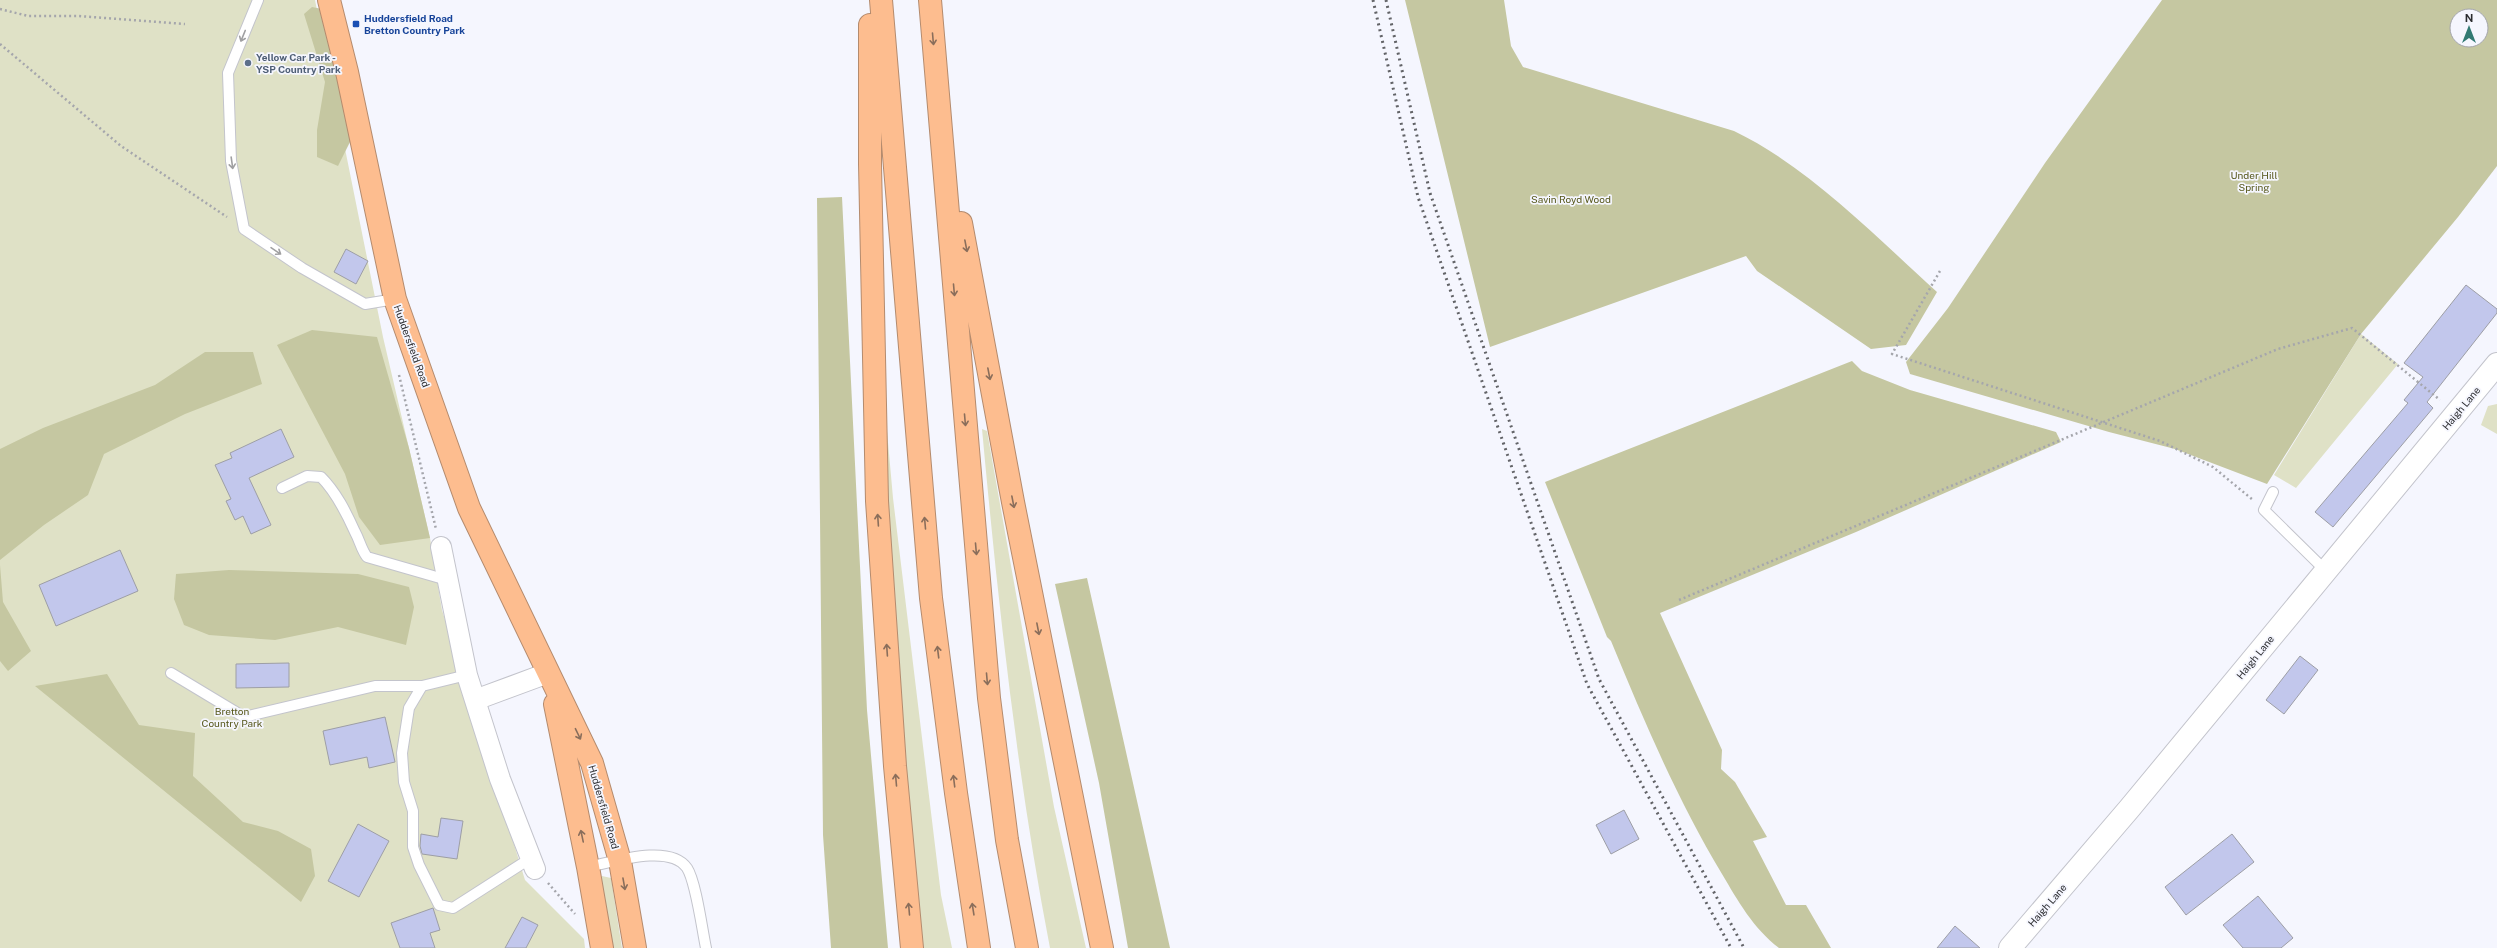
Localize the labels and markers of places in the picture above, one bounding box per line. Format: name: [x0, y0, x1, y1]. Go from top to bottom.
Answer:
place label: Huddersfield Road Bretton Country Park: [364, 12, 465, 36]
marker: Huddersfield Road Bretton Country Park: [351, 19, 361, 29]
place label: Yellow Car Park - YSP Country Park: [256, 51, 341, 75]
marker: Yellow Car Park - YSP Country Park: [243, 58, 253, 68]

